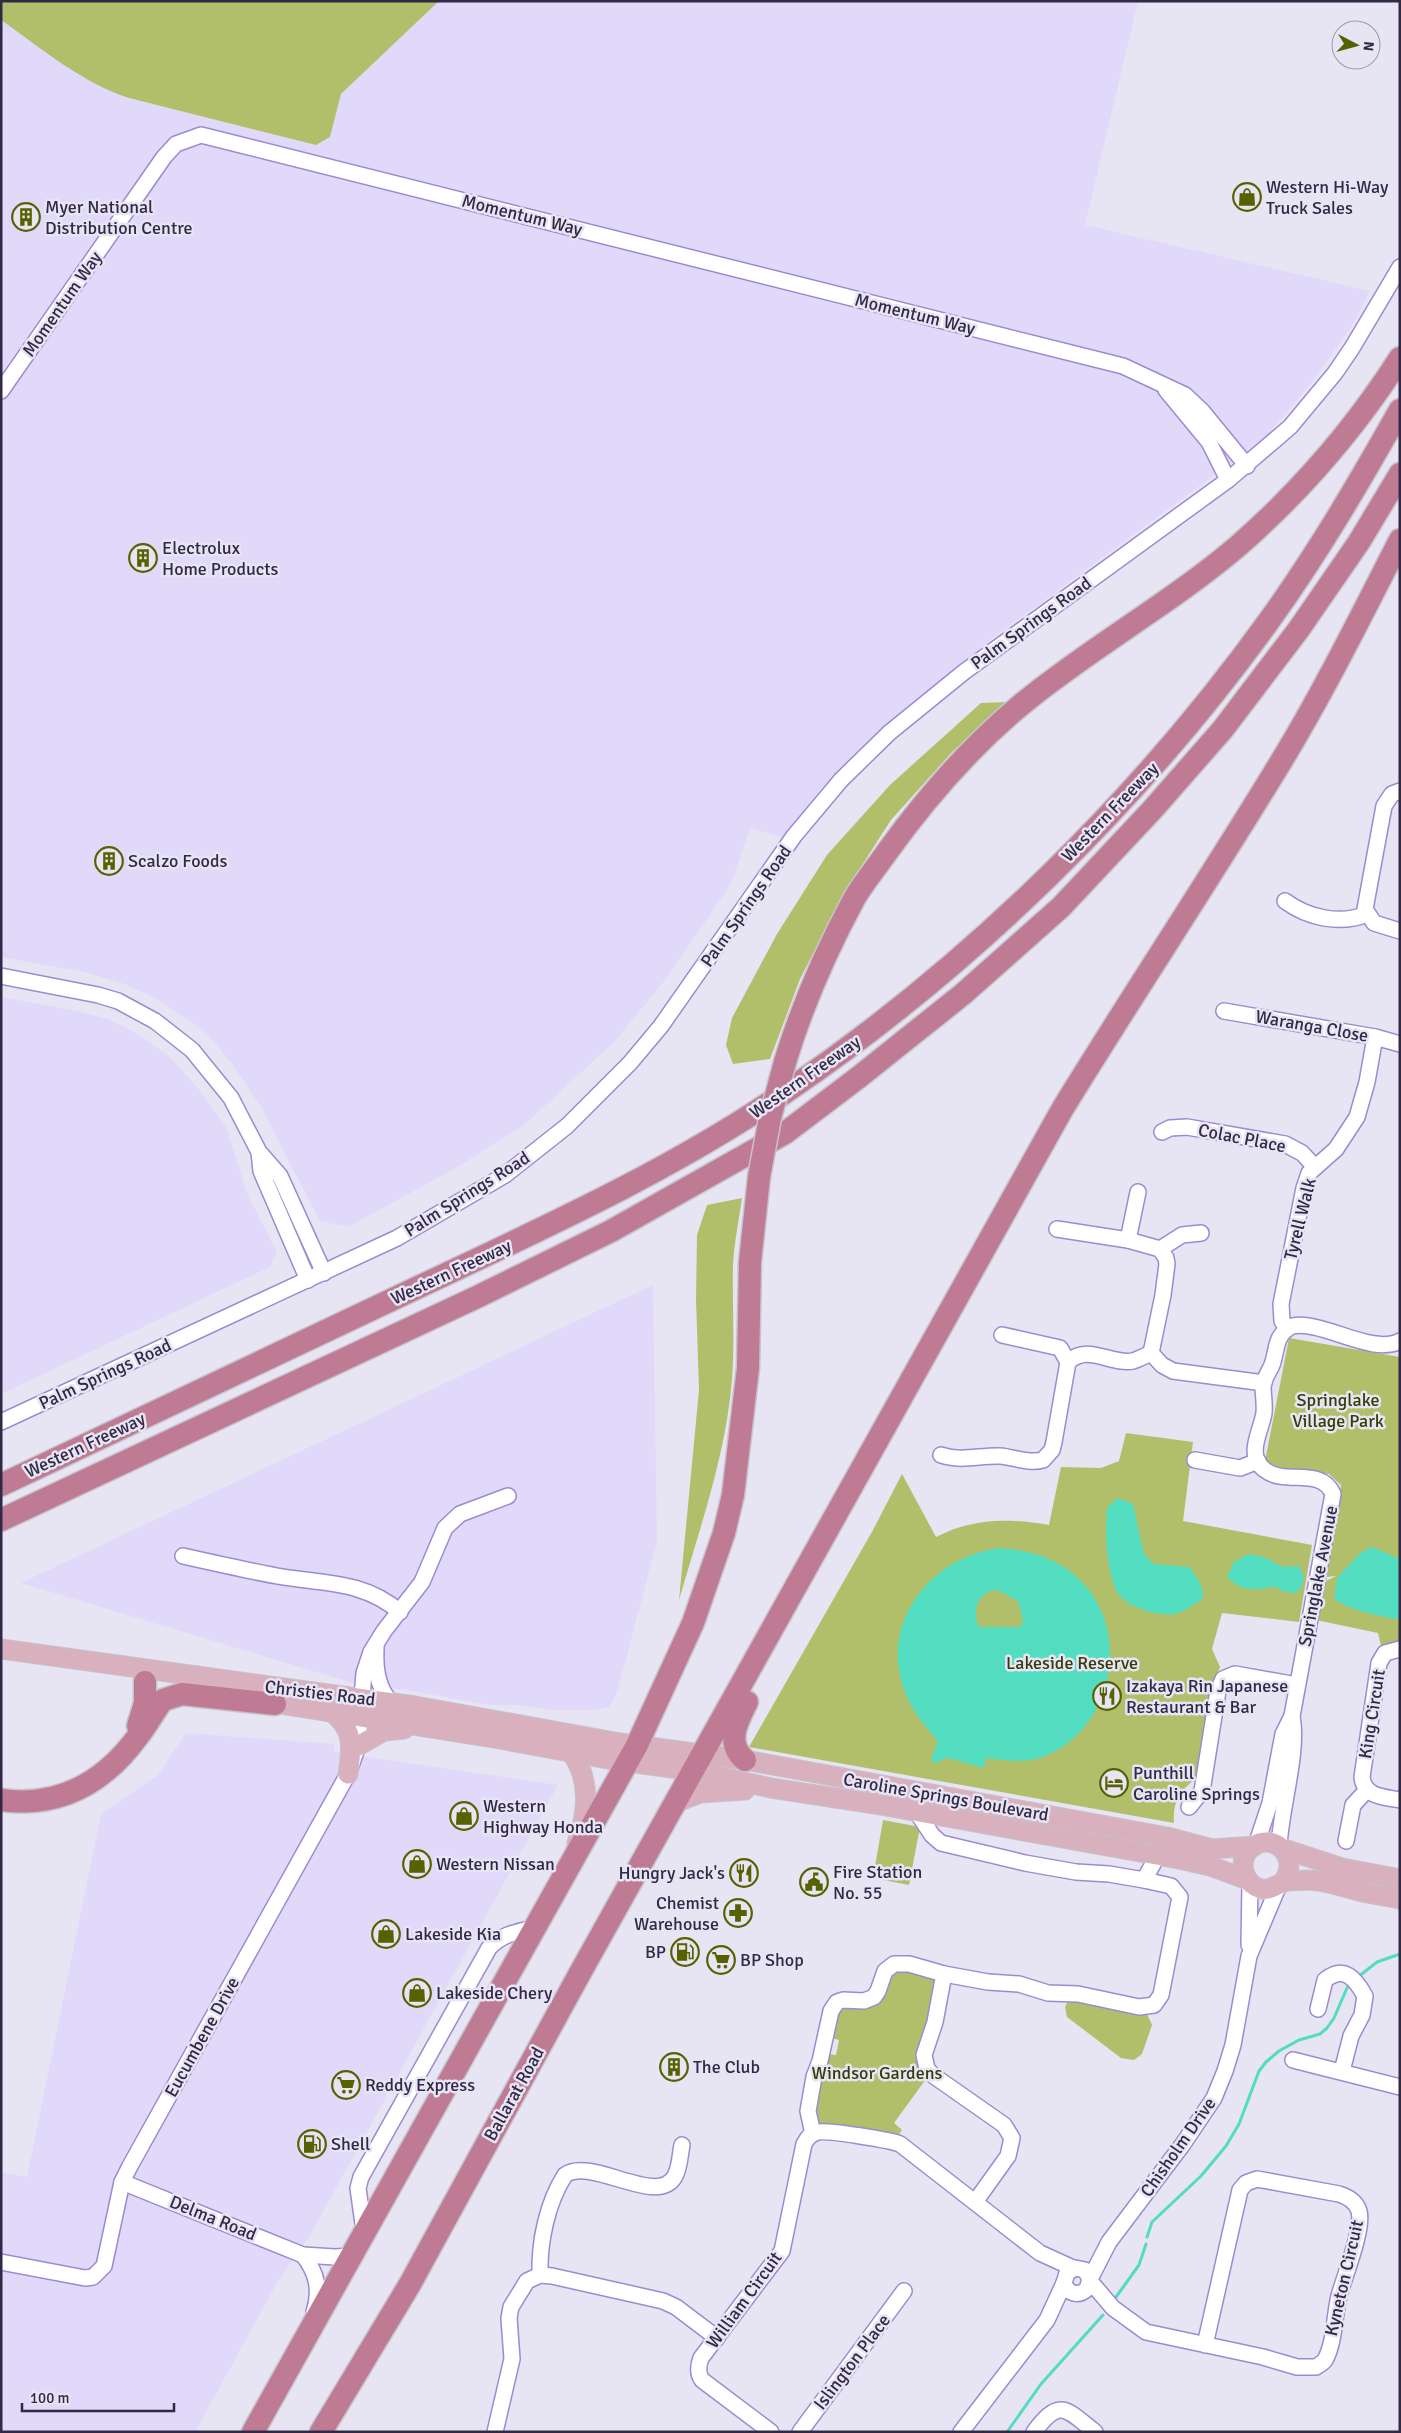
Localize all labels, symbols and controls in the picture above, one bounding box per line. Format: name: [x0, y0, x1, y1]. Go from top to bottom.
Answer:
north arrow: [1331, 20, 1381, 70]
text: N: [1359, 41, 1377, 52]
place label: Western Hi-Way Truck Sales: [1266, 176, 1389, 219]
shop icon: Western Hi-Way Truck Sales: [1232, 182, 1262, 212]
street label: Momentum Way: [459, 189, 585, 241]
place label: Myer National Distribution Centre: [45, 196, 192, 239]
building icon: Myer National Distribution Centre: [11, 202, 41, 232]
street label: Momentum Way: [18, 247, 107, 361]
street label: Momentum Way: [852, 288, 978, 340]
place label: Electrolux Home Products: [162, 537, 279, 580]
building icon: Electrolux Home Products: [128, 543, 158, 573]
street label: Palm Springs Road: [966, 572, 1096, 674]
street label: Western Freeway: [1057, 757, 1164, 866]
street label: Palm Springs Road: [696, 841, 796, 971]
building icon: Scalzo Foods: [94, 846, 124, 876]
place label: Scalzo Foods: [128, 850, 227, 872]
street label: Waranga Close: [1254, 1005, 1370, 1047]
street label: Western Freeway: [745, 1030, 865, 1123]
street label: Colac Place: [1196, 1119, 1288, 1157]
street label: Palm Springs Road: [400, 1147, 534, 1241]
street label: Tyrell Walk: [1279, 1176, 1321, 1262]
street label: Western Freeway: [387, 1234, 515, 1309]
street label: Palm Springs Road: [35, 1334, 175, 1414]
park label: Springlake Village Park: [1292, 1389, 1384, 1432]
street label: Western Freeway: [21, 1407, 149, 1482]
street label: Springlake Avenue: [1294, 1504, 1342, 1648]
park label: Lakeside Reserve: [1006, 1652, 1138, 1674]
street label: King Circuit: [1354, 1668, 1390, 1760]
street label: Christies Road: [264, 1675, 376, 1711]
place label: Izakaya Rin Japanese Restaurant & Bar: [1126, 1675, 1288, 1718]
restaurant icon: Izakaya Rin Japanese Restaurant & Bar: [1092, 1681, 1122, 1711]
place label: Punthill Caroline Springs: [1133, 1762, 1260, 1805]
street label: Caroline Springs Boulevard: [842, 1768, 1050, 1826]
hotel icon: Punthill Caroline Springs: [1099, 1768, 1129, 1798]
place label: Western Highway Honda: [483, 1795, 603, 1838]
shop icon: Western Highway Honda: [449, 1801, 479, 1831]
shop icon: Western Nissan: [402, 1849, 432, 1879]
place label: Western Nissan: [436, 1853, 555, 1875]
restaurant icon: Hungry Jack's: [729, 1858, 759, 1888]
place label: Fire Station No. 55: [833, 1861, 922, 1904]
place label: Hungry Jack's: [618, 1862, 725, 1884]
public building icon: Fire Station No. 55: [799, 1867, 829, 1897]
place label: Chemist Warehouse: [634, 1892, 719, 1935]
pharmacy icon: Chemist Warehouse: [723, 1898, 753, 1928]
shop icon: Lakeside Kia: [371, 1919, 401, 1949]
place label: Lakeside Kia: [405, 1923, 501, 1945]
fuel station icon: BP: [670, 1937, 700, 1967]
place label: BP: [645, 1941, 666, 1963]
supermarket icon: BP Shop: [706, 1945, 736, 1975]
place label: BP Shop: [740, 1949, 804, 1971]
street label: Eucumbene Drive: [160, 1973, 244, 2101]
shop icon: Lakeside Chery: [402, 1978, 432, 2008]
place label: Lakeside Chery: [436, 1982, 553, 2004]
street label: Ballarat Road: [479, 2043, 549, 2145]
building icon: The Club: [659, 2052, 689, 2082]
place label: The Club: [693, 2056, 760, 2078]
park label: Windsor Gardens: [812, 2062, 942, 2084]
supermarket icon: Reddy Express: [331, 2070, 361, 2100]
place label: Reddy Express: [365, 2074, 475, 2096]
street label: Chisholm Drive: [1136, 2093, 1220, 2201]
fuel station icon: Shell: [297, 2129, 327, 2159]
place label: Shell: [331, 2133, 370, 2155]
street label: Delma Road: [166, 2191, 260, 2245]
street label: Kyneton Circuit: [1320, 2218, 1368, 2338]
street label: William Circuit: [702, 2247, 786, 2353]
street label: Islington Place: [809, 2310, 895, 2414]
scale bar: [22, 2380, 175, 2412]
text: 100 m: [30, 2389, 70, 2407]

